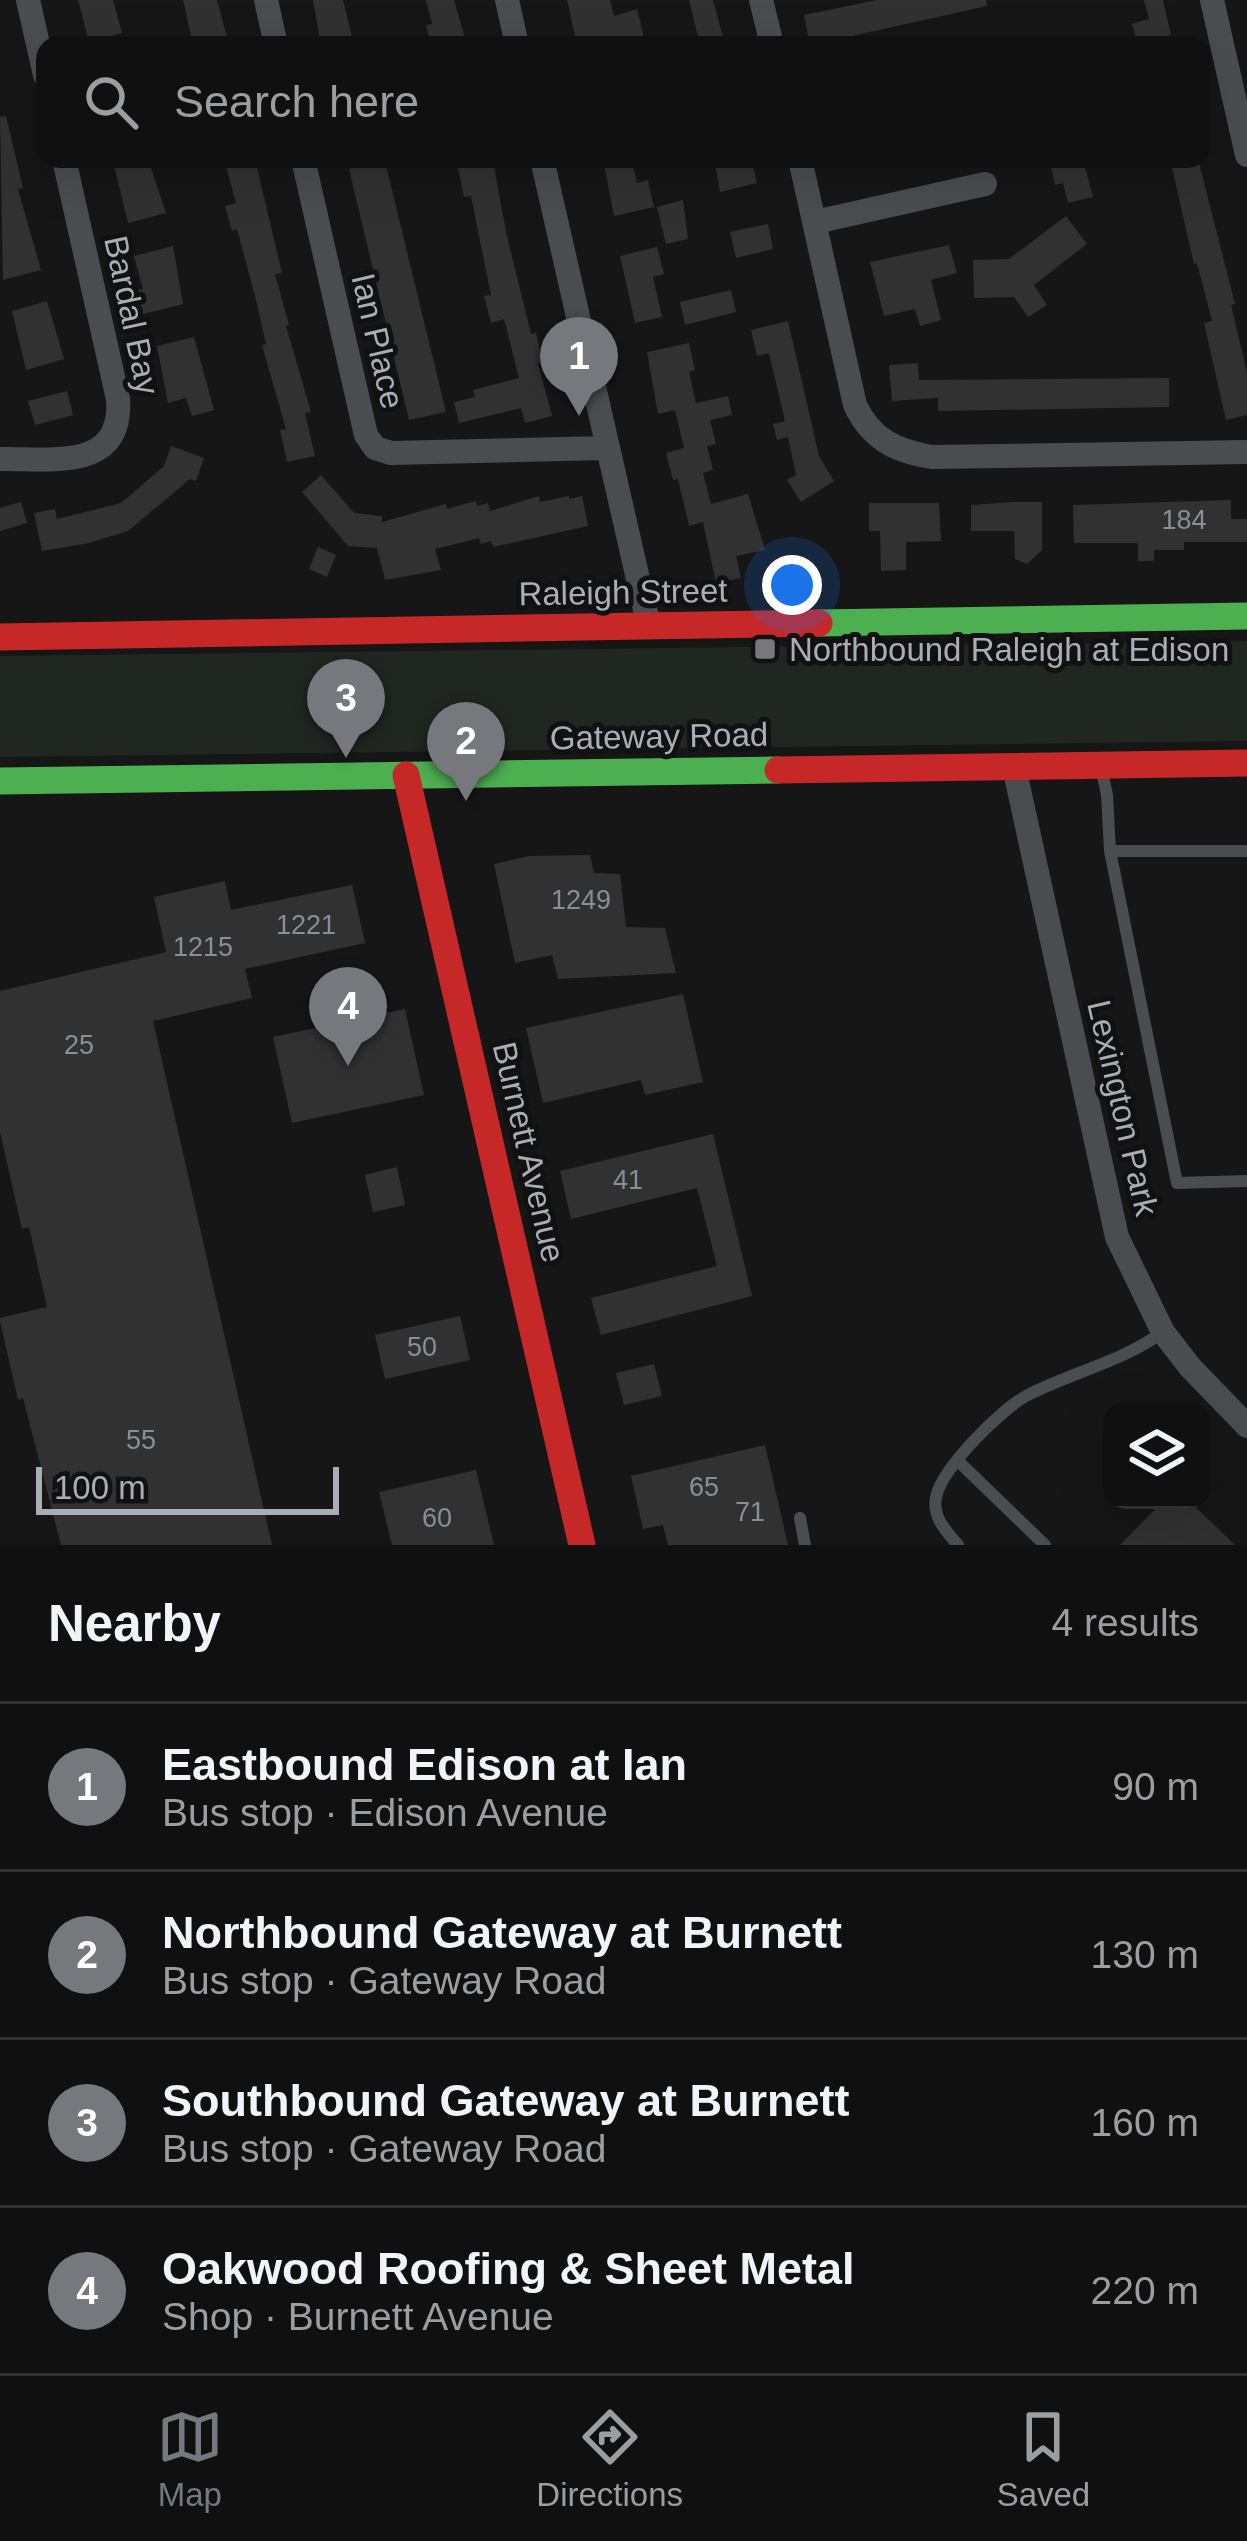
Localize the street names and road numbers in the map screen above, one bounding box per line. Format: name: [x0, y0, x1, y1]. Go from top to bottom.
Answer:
street label: Bardal Bay: [97, 232, 167, 398]
street label: Ian Place: [344, 270, 412, 412]
street label: Raleigh Street: [518, 572, 728, 612]
street label: Gateway Road: [550, 716, 768, 756]
street label: Lexington Park: [1080, 997, 1166, 1220]
street label: Burnett Avenue: [486, 1038, 572, 1266]

